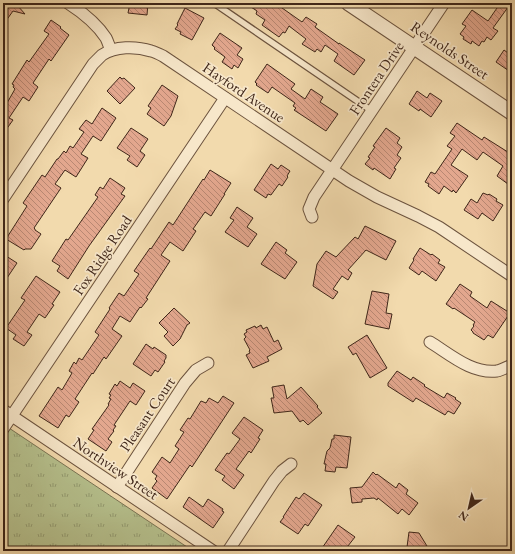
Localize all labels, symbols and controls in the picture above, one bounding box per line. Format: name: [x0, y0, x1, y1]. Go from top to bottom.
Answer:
street label: Reynolds Street: [407, 17, 493, 83]
street label: Frontera Drive: [344, 37, 408, 118]
street label: Hayford Avenue: [199, 58, 289, 127]
street label: Fox Ridge Road: [68, 211, 136, 299]
street label: Pleasant Court: [115, 373, 179, 455]
street label: Northview Street: [70, 433, 162, 504]
north arrow: [449, 488, 489, 528]
text: N: [456, 508, 471, 525]

